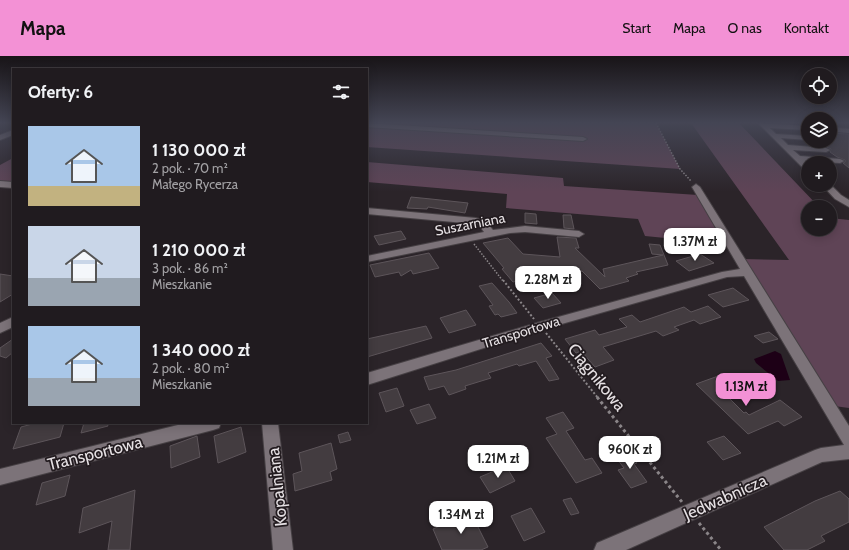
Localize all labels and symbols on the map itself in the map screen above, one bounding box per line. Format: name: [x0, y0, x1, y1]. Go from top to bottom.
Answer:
street label: Suszarniana: [433, 208, 507, 240]
pin: 1.37M zł: [654, 228, 736, 262]
pin: 2.28M zł: [507, 266, 589, 300]
street label: Transportowa: [480, 312, 562, 352]
street label: Ciągnikowa: [564, 339, 631, 416]
pin: 1.13M zł: [705, 373, 787, 407]
street label: Transportowa: [45, 431, 145, 474]
pin: 960K zł: [593, 436, 667, 470]
pin: 1.21M zł: [457, 445, 539, 479]
street label: Kopalniana: [263, 446, 291, 527]
street label: Jedwabnicza: [679, 469, 771, 525]
pin: 1.34M zł: [420, 501, 502, 535]

